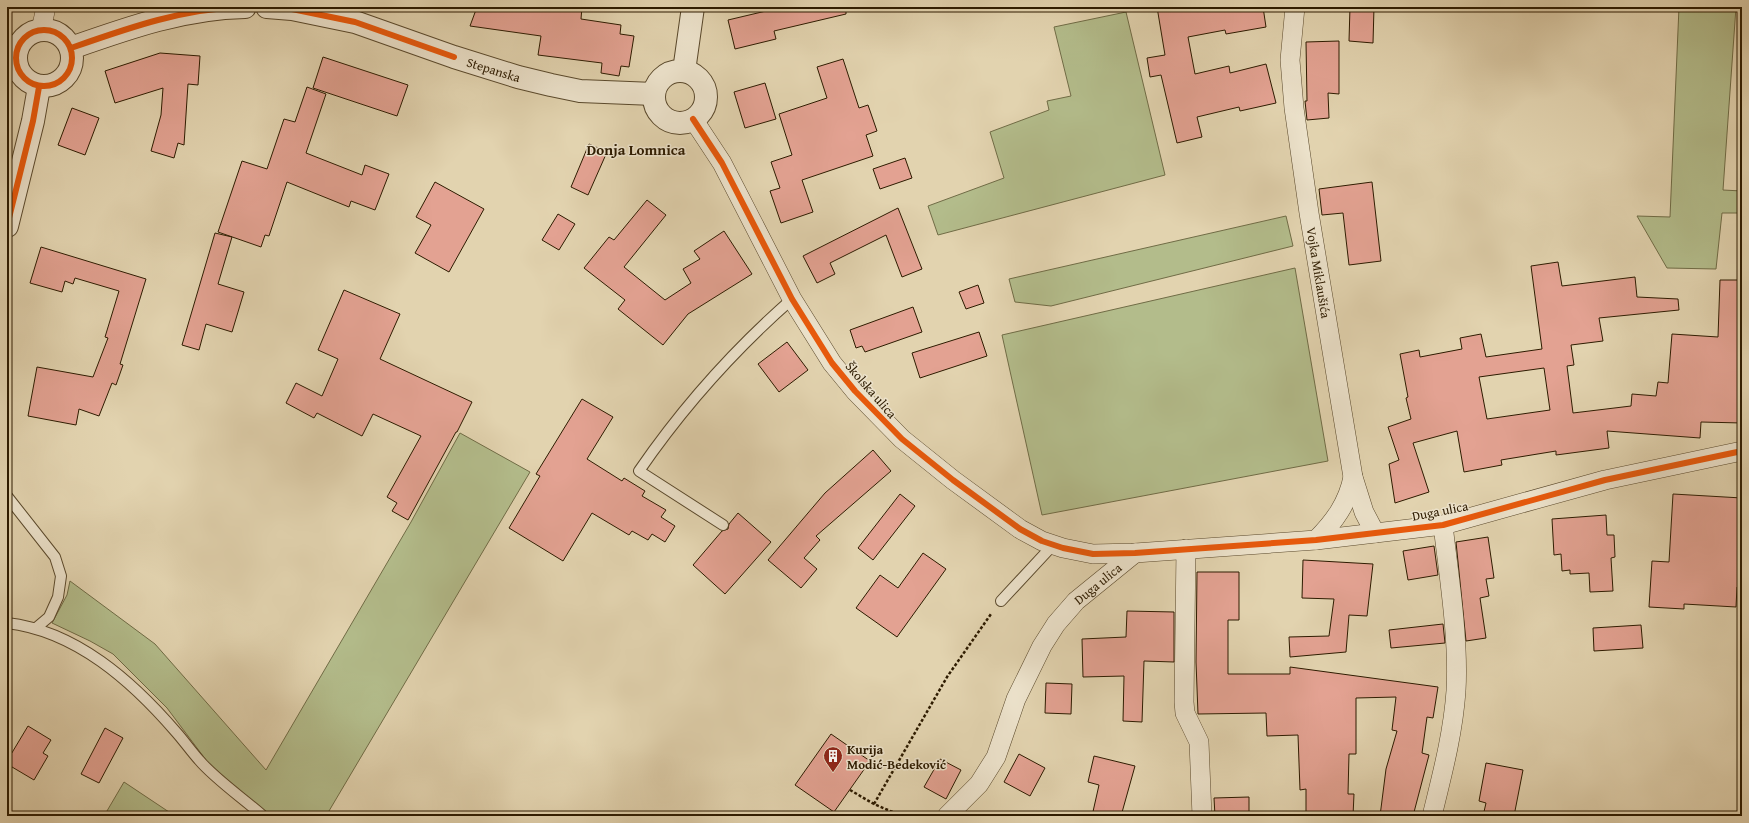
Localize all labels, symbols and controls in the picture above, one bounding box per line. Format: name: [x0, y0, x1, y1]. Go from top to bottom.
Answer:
street label: Stepanska: [464, 52, 524, 87]
district label: Donja Lomnica: [587, 139, 686, 160]
street label: Vojka Miklaušića: [1302, 226, 1336, 321]
street label: Školska ulica: [841, 357, 902, 423]
street label: Duga ulica: [1410, 496, 1470, 526]
street label: Duga ulica: [1070, 558, 1126, 609]
place label: Kurija Modić-Bedeković: [847, 740, 946, 774]
building icon: Kurija Modić-Bedeković: [822, 745, 844, 773]

